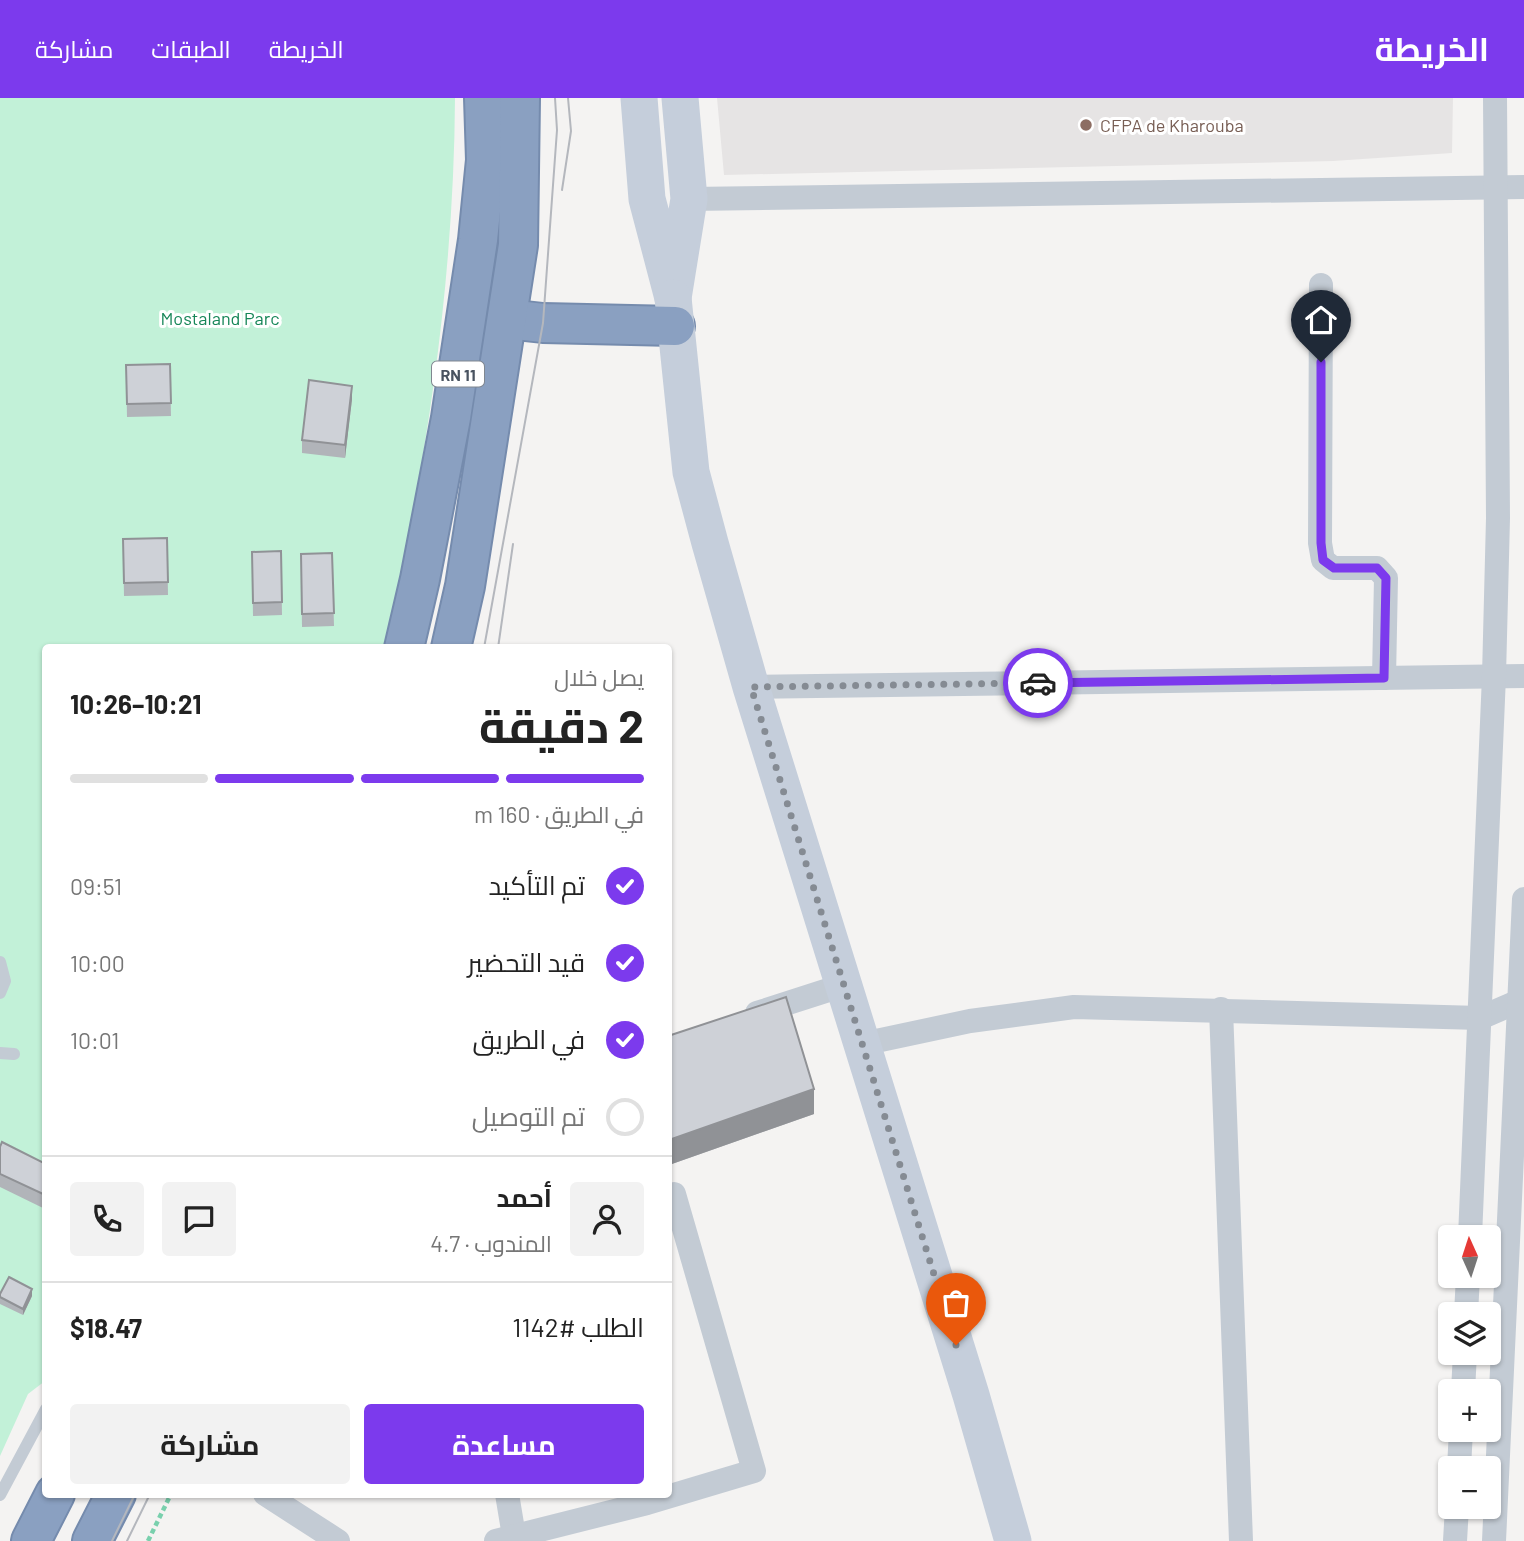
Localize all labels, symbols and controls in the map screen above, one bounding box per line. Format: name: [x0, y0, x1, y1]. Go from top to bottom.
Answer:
text: الخريطة: [1375, 28, 1489, 68]
text: مشاركة: [35, 34, 113, 63]
text: الطبقات: [151, 34, 231, 63]
text: الخريطة: [269, 34, 344, 63]
place label: CFPA de Kharouba: [1100, 114, 1244, 136]
marker: CFPA de Kharouba: [1078, 117, 1094, 133]
pin: [1291, 290, 1351, 362]
icon: home: [1302, 301, 1340, 339]
park label: Mostaland Parc: [160, 307, 280, 329]
road number: RN 11: [432, 362, 484, 386]
courier: [1003, 648, 1073, 718]
text: يصل خلال: [554, 663, 644, 691]
icon: car: [1019, 664, 1057, 702]
text: 10:21–10:26: [70, 688, 202, 719]
text: 2 دقيقة: [479, 697, 644, 752]
text: في الطريق · 160 m: [474, 800, 644, 828]
icon: check: [606, 867, 644, 905]
text: تم التأكيد: [488, 869, 585, 900]
text: 09:51: [70, 872, 122, 900]
icon: check: [606, 944, 644, 982]
text: قيد التحضير: [467, 946, 585, 977]
text: 10:00: [70, 949, 125, 977]
icon: check: [606, 1021, 644, 1059]
text: في الطريق: [472, 1023, 585, 1054]
text: 10:01: [70, 1026, 119, 1054]
text: تم التوصيل: [472, 1100, 585, 1131]
text: أحمد: [496, 1181, 552, 1212]
button: phone: [70, 1182, 144, 1256]
button: chat: [162, 1182, 236, 1256]
button: person: [570, 1182, 644, 1256]
north arrow: [1438, 1225, 1502, 1288]
map controls: [1438, 1225, 1501, 1519]
text: المندوب · 4.7: [430, 1229, 552, 1257]
pin: [926, 1273, 986, 1345]
icon: bag: [937, 1284, 975, 1322]
button: layers: [1438, 1302, 1501, 1365]
text: الطلب #1142: [512, 1311, 644, 1342]
text: $18.47: [70, 1312, 142, 1343]
button: +: [1438, 1379, 1501, 1442]
button: مشاركة: [70, 1404, 350, 1484]
button: مساعدة: [364, 1404, 644, 1484]
button: −: [1438, 1456, 1501, 1519]

